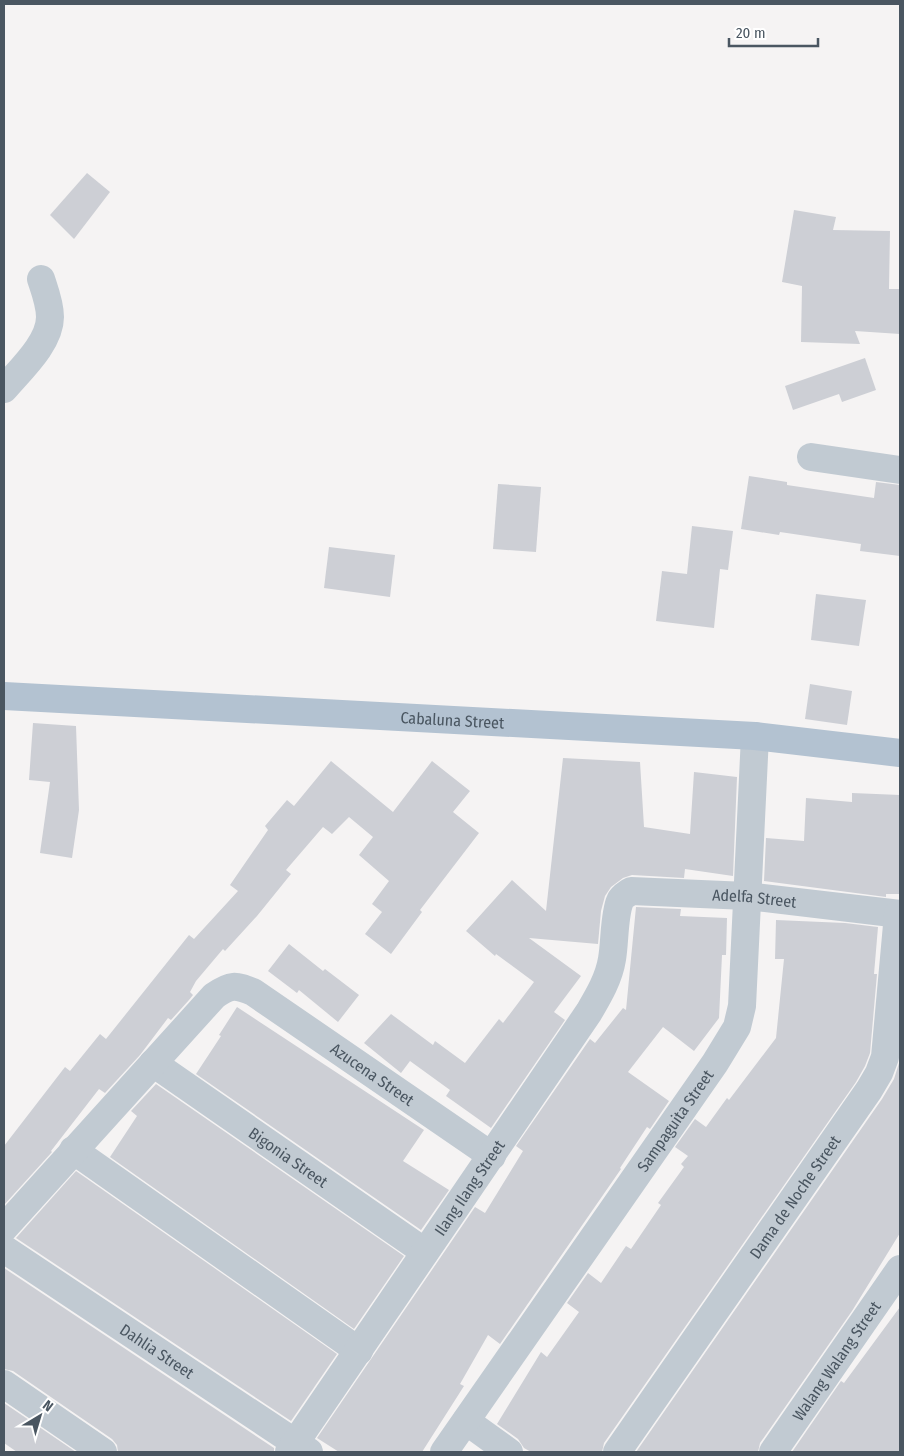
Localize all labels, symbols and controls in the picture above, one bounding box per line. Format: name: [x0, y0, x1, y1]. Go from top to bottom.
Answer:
scale bar: [729, 15, 818, 47]
text: 20 m: [736, 24, 766, 42]
street label: Cabaluna Street: [400, 708, 505, 733]
street label: Adelfa Street: [712, 886, 798, 912]
street label: Azucena Street: [327, 1039, 418, 1110]
street label: Sampaguita Street: [633, 1065, 718, 1175]
street label: Bigonia Street: [245, 1124, 332, 1192]
street label: Dama de Noche Street: [746, 1131, 845, 1262]
street label: Ilang Ilang Street: [431, 1136, 509, 1239]
street label: Walang Walang Street: [789, 1297, 885, 1425]
street label: Dahlia Street: [116, 1320, 198, 1383]
north arrow: [15, 1391, 65, 1441]
text: N: [39, 1397, 56, 1415]

